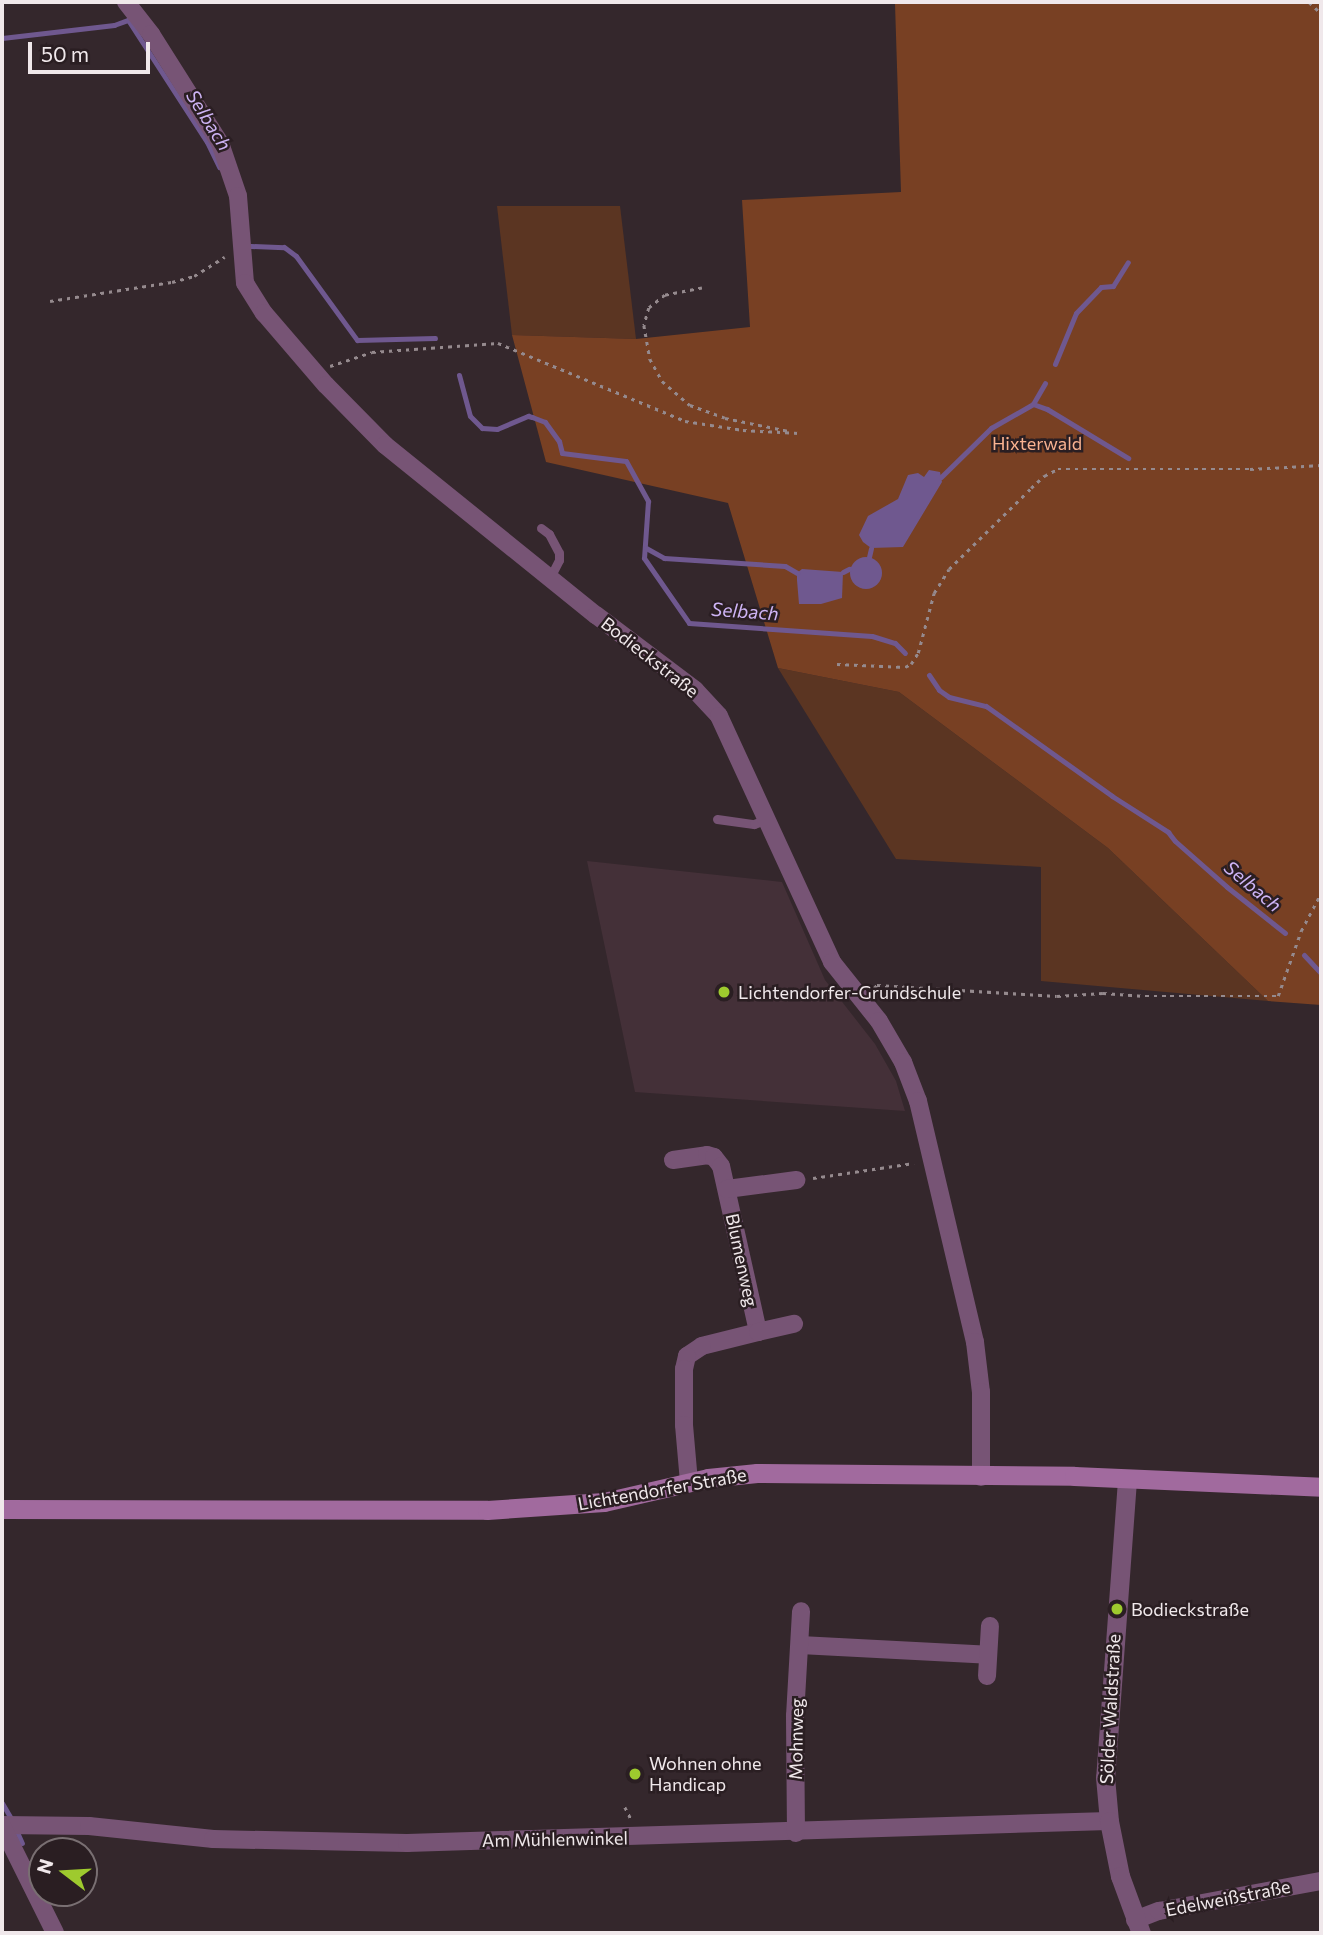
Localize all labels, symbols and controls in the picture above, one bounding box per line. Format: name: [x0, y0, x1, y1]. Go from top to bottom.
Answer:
scale bar: [32, 28, 154, 72]
text: 50 m: [41, 41, 89, 66]
water label: Selbach: [181, 85, 237, 155]
park label: Hixterwald: [992, 432, 1082, 454]
water label: Selbach: [711, 597, 779, 625]
street label: Bodieckstraße: [597, 612, 703, 702]
water label: Selbach: [1220, 856, 1286, 916]
place label: Lichtendorfer-Grundschule: [738, 981, 961, 1003]
marker: Lichtendorfer-Grundschule: [716, 984, 732, 1000]
street label: Blumenweg: [722, 1211, 762, 1309]
street label: Lichtendorfer Straße: [576, 1464, 748, 1514]
place label: Bodieckstraße: [1131, 1598, 1249, 1620]
marker: Bodieckstraße: [1109, 1601, 1125, 1617]
street label: Sölder Waldstraße: [1095, 1633, 1125, 1785]
street label: Mohnweg: [784, 1698, 808, 1780]
place label: Wohnen ohne Handicap: [649, 1753, 762, 1796]
marker: Wohnen ohne Handicap: [627, 1766, 643, 1782]
street label: Am Mühlenwinkel: [482, 1827, 628, 1851]
north arrow: [28, 1837, 98, 1907]
text: N: [31, 1856, 57, 1876]
street label: Edelweißstraße: [1164, 1875, 1292, 1921]

